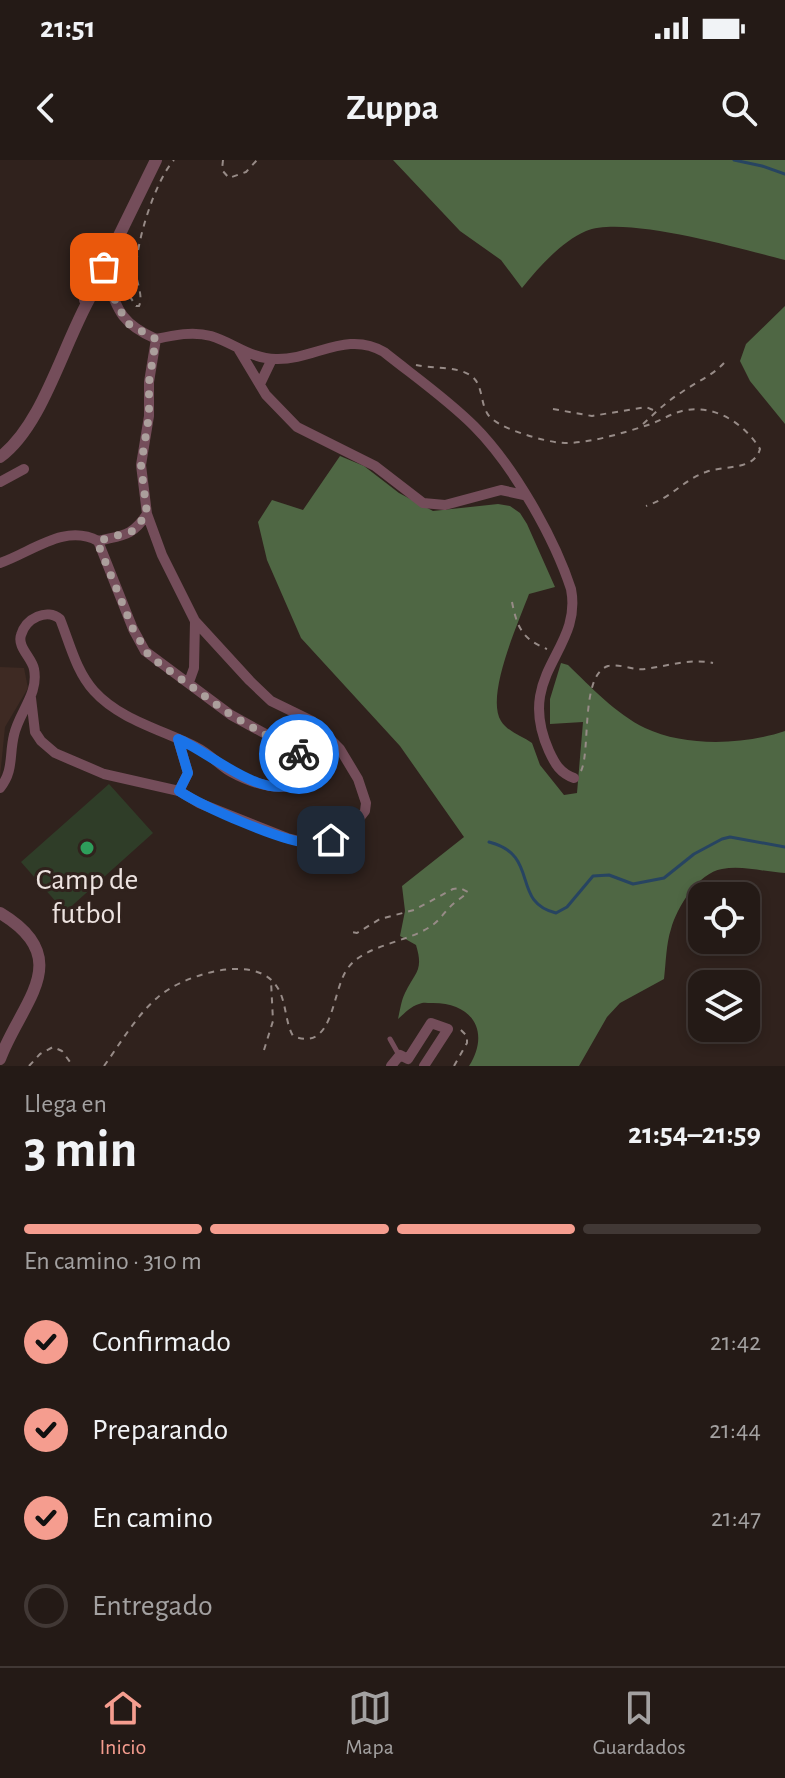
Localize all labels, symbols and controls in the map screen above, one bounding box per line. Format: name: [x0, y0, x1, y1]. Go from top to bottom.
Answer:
text: 21:51: [40, 13, 96, 43]
icon: back: [24, 86, 68, 130]
icon: search: [717, 86, 761, 130]
text: Zuppa: [346, 90, 439, 126]
pin: [70, 233, 138, 301]
icon: bag: [82, 245, 126, 289]
courier: [259, 714, 339, 794]
icon: bike: [277, 732, 321, 776]
pin: [297, 806, 365, 874]
icon: home: [309, 818, 353, 862]
marker: Camp de futbol: [78, 839, 96, 857]
place label: Camp de futbol: [36, 865, 138, 929]
map controls: [688, 882, 760, 1042]
button: locate: [688, 882, 760, 954]
button: layers: [688, 970, 760, 1042]
text: Llega en: [24, 1091, 107, 1117]
text: 21:54–21:59: [628, 1119, 761, 1149]
text: 3 min: [24, 1124, 137, 1176]
text: En camino · 310 m: [24, 1248, 202, 1274]
icon: check: [24, 1320, 68, 1364]
text: Confirmado: [92, 1327, 231, 1357]
text: 21:42: [710, 1329, 761, 1355]
icon: check: [24, 1408, 68, 1452]
text: Preparando: [92, 1415, 228, 1445]
text: 21:44: [709, 1417, 761, 1443]
icon: check: [24, 1496, 68, 1540]
text: En camino: [92, 1503, 213, 1533]
text: 21:47: [711, 1505, 761, 1531]
text: Entregado: [92, 1591, 213, 1621]
tab: Inicio: [99, 1686, 146, 1760]
tab: Mapa: [345, 1686, 394, 1760]
tab: Guardados: [593, 1686, 686, 1760]

